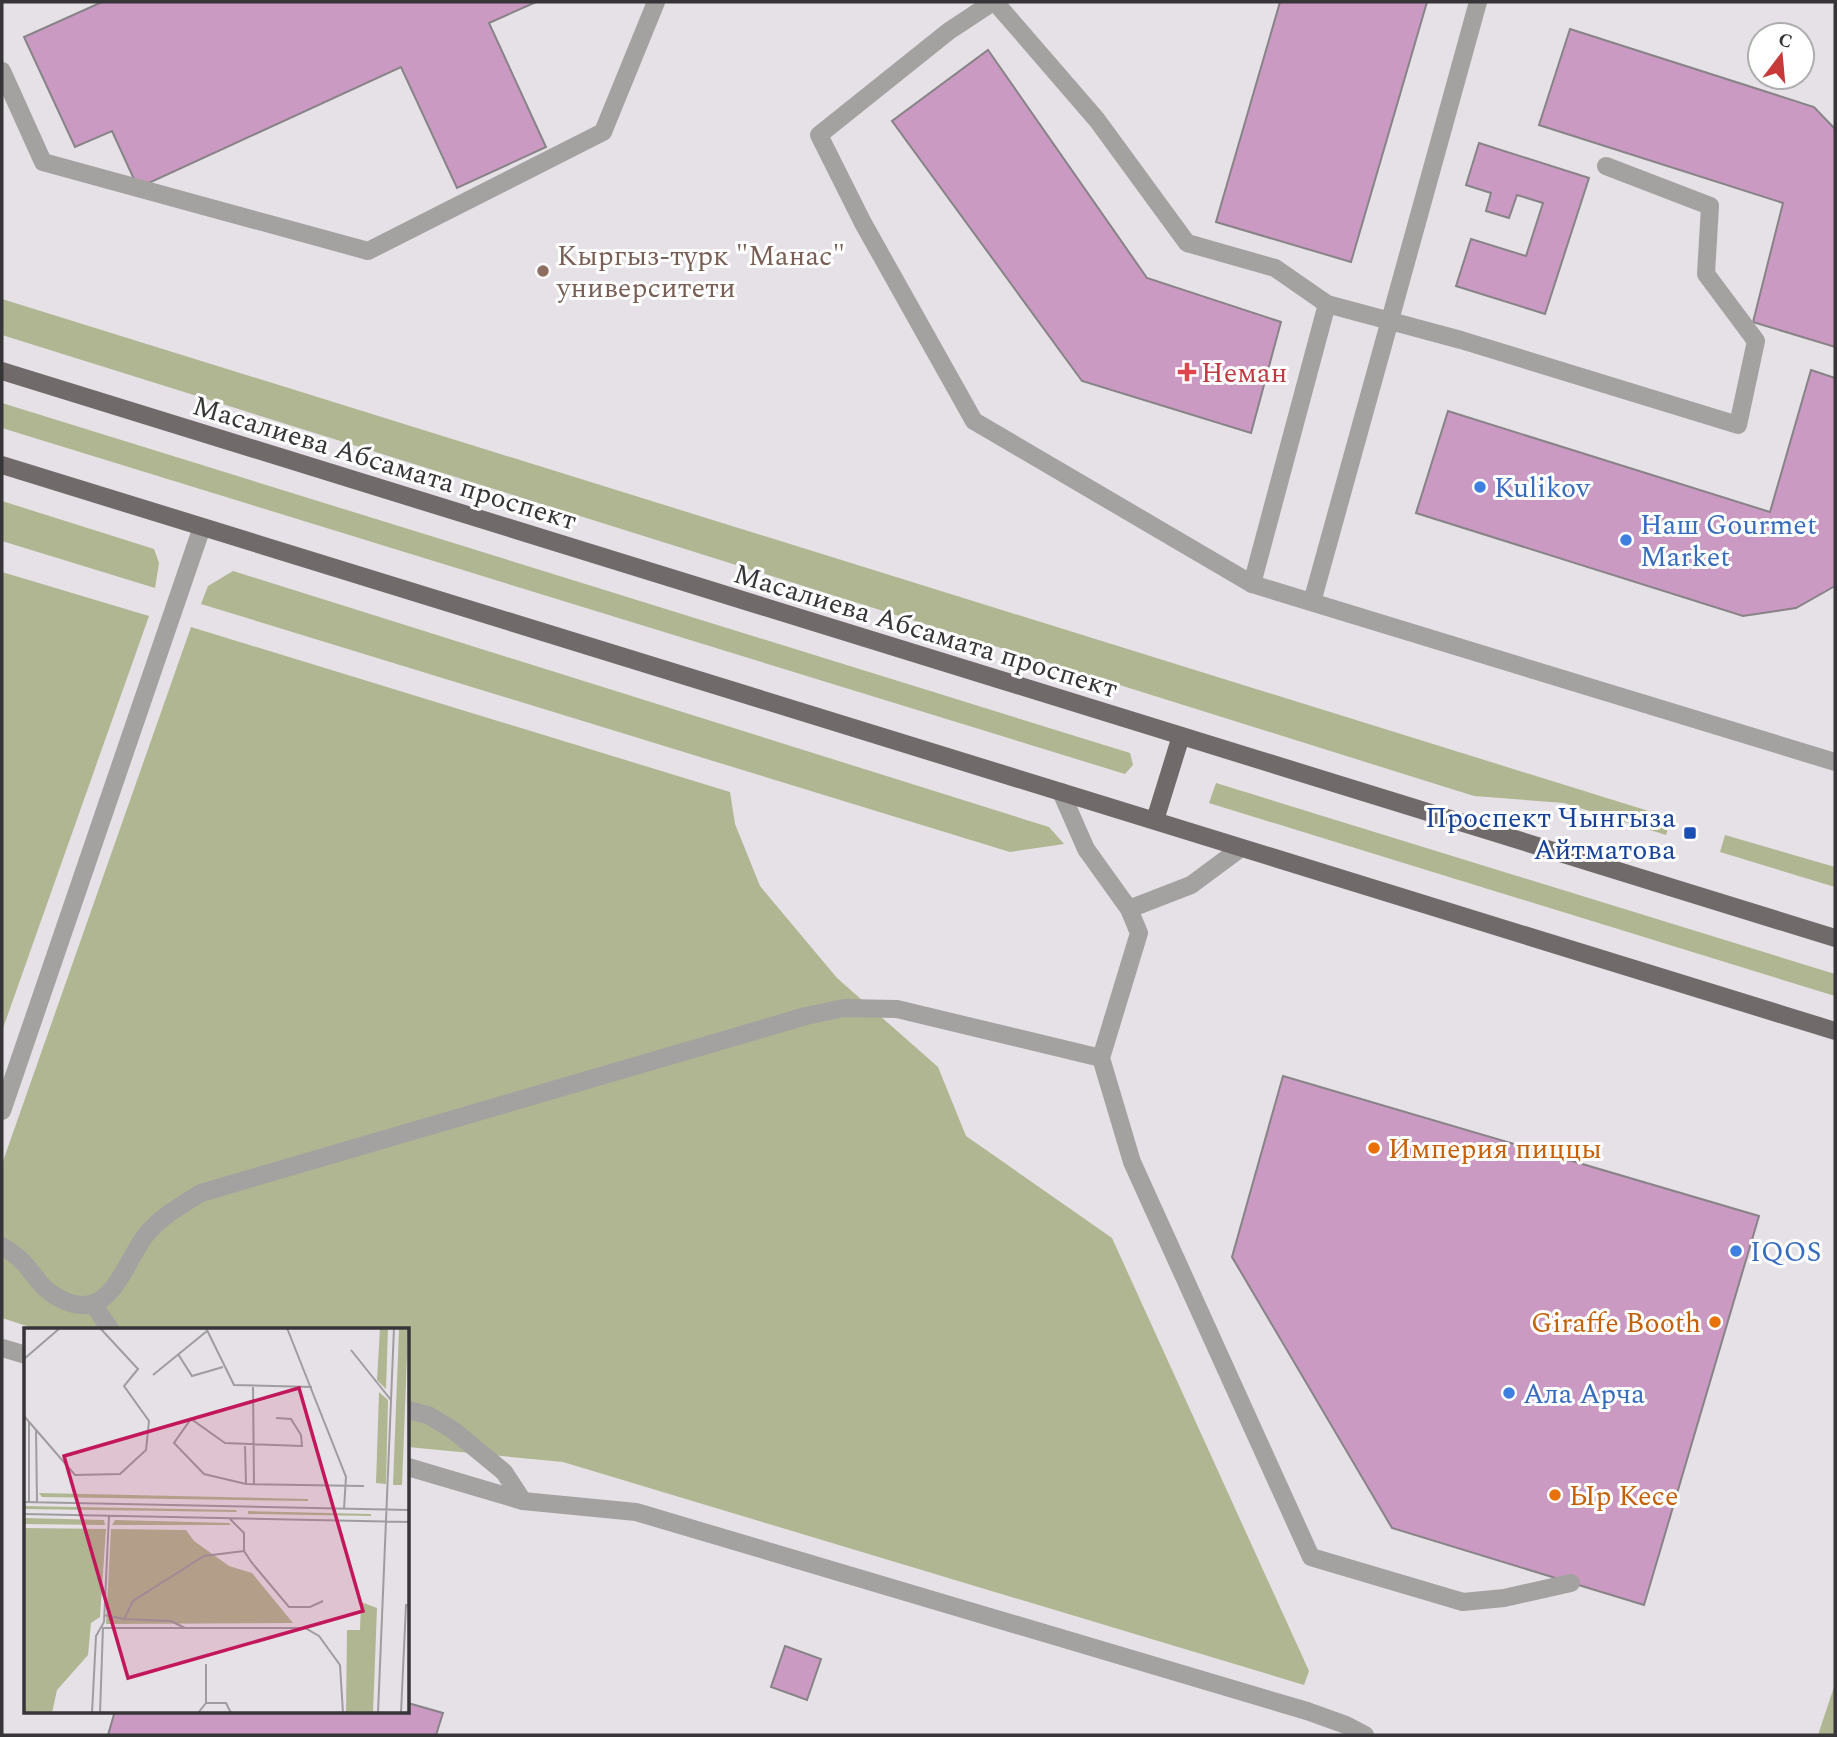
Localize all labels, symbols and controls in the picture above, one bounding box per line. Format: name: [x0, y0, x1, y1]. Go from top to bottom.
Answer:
north arrow: [1746, 21, 1816, 91]
text: С: [1775, 25, 1796, 57]
place label: Кыргыз-түрк "Манас" университети: [556, 235, 845, 310]
marker: Кыргыз-түрк "Манас" университети: [535, 263, 551, 279]
place label: Неман: [1201, 352, 1287, 395]
marker: Неман: [1179, 364, 1195, 380]
street label: Масалиева Абсамата проспект: [187, 384, 582, 542]
place label: Kulikov: [1494, 467, 1591, 510]
marker: Kulikov: [1472, 479, 1488, 495]
place label: Наш Gourmet Market: [1640, 504, 1817, 579]
marker: Наш Gourmet Market: [1618, 532, 1634, 548]
street label: Масалиева Абсамата проспект: [728, 552, 1123, 710]
place label: Проспект Чынгыза Айтматова: [1425, 797, 1676, 872]
marker: Проспект Чынгыза Айтматова: [1682, 825, 1698, 841]
place label: Империя пиццы: [1388, 1128, 1602, 1171]
marker: Империя пиццы: [1366, 1140, 1382, 1156]
place label: IQOS: [1750, 1231, 1821, 1274]
marker: IQOS: [1728, 1243, 1744, 1259]
place label: Giraffe Booth: [1531, 1302, 1701, 1345]
marker: Giraffe Booth: [1707, 1314, 1723, 1330]
inset map: [24, 1328, 410, 1712]
place label: Ала Арча: [1523, 1373, 1645, 1416]
marker: Ала Арча: [1501, 1385, 1517, 1401]
place label: Ыр Кесе: [1569, 1475, 1679, 1518]
marker: Ыр Кесе: [1547, 1487, 1563, 1503]

